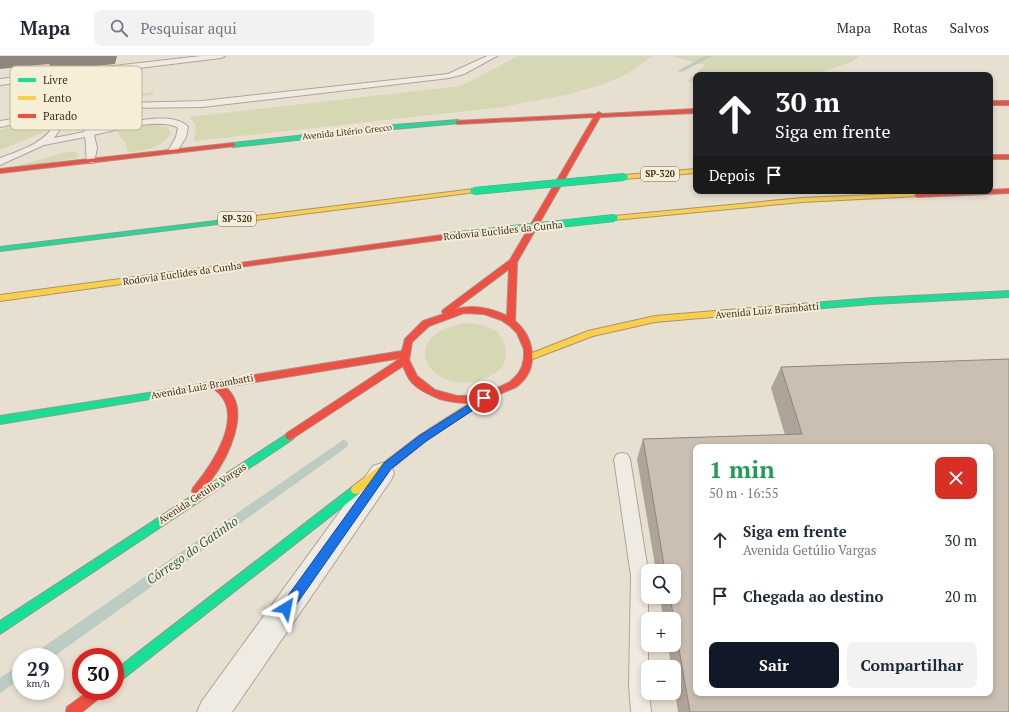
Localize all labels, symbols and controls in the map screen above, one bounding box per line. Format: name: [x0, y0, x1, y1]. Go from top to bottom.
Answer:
search box: [94, 10, 374, 46]
text: Mapa: [20, 15, 70, 40]
icon: search: [108, 17, 130, 39]
text: Pesquisar aqui: [140, 18, 237, 38]
text: Mapa: [837, 18, 871, 37]
text: Rotas: [893, 18, 928, 37]
text: Salvos: [950, 18, 989, 37]
legend: [10, 66, 142, 130]
text: Livre: [43, 73, 68, 87]
text: 30 m: [775, 83, 840, 120]
icon: ahead: [709, 88, 761, 140]
text: Lento: [43, 91, 71, 105]
text: Parado: [43, 109, 77, 123]
text: Siga em frente: [775, 119, 891, 143]
street label: Avenida Litério Grecco: [301, 121, 393, 143]
icon: arrive: [763, 164, 785, 186]
text: Depois: [709, 165, 755, 185]
road number: SP-320: [641, 167, 679, 181]
road number: SP-320: [218, 212, 256, 226]
street label: Rodovia Euclides da Cunha: [443, 218, 563, 243]
street label: Rodovia Euclides da Cunha: [122, 259, 242, 288]
street label: Avenida Luiz Brambatti: [715, 299, 819, 322]
street label: Avenida Luiz Brambatti: [150, 371, 255, 402]
pin: [467, 381, 501, 415]
icon: arrive: [473, 387, 495, 409]
text: 1 min: [709, 453, 775, 485]
button: close: [935, 457, 977, 499]
street label: Avenida Getúlio Vargas: [156, 460, 249, 527]
text: 50 m · 16:55: [709, 484, 779, 502]
water label: Córrego do Gatinho: [143, 511, 242, 588]
text: Siga em frente: [743, 521, 847, 541]
icon: ahead: [709, 529, 731, 551]
text: 30 m: [944, 530, 977, 550]
text: Avenida Getúlio Vargas: [743, 541, 876, 559]
map controls: [641, 564, 681, 700]
button: search: [641, 564, 681, 604]
icon: arrive: [709, 585, 731, 607]
text: Chegada ao destino: [743, 586, 883, 606]
text: 20 m: [944, 586, 977, 606]
position arrow: [265, 587, 307, 629]
button: +: [641, 612, 681, 652]
button: Sair: [709, 642, 839, 688]
button: Compartilhar: [847, 642, 977, 688]
speed limit sign: 30: [72, 648, 124, 700]
text: 29: [27, 655, 49, 682]
button: −: [641, 660, 681, 700]
text: km/h: [26, 677, 50, 690]

